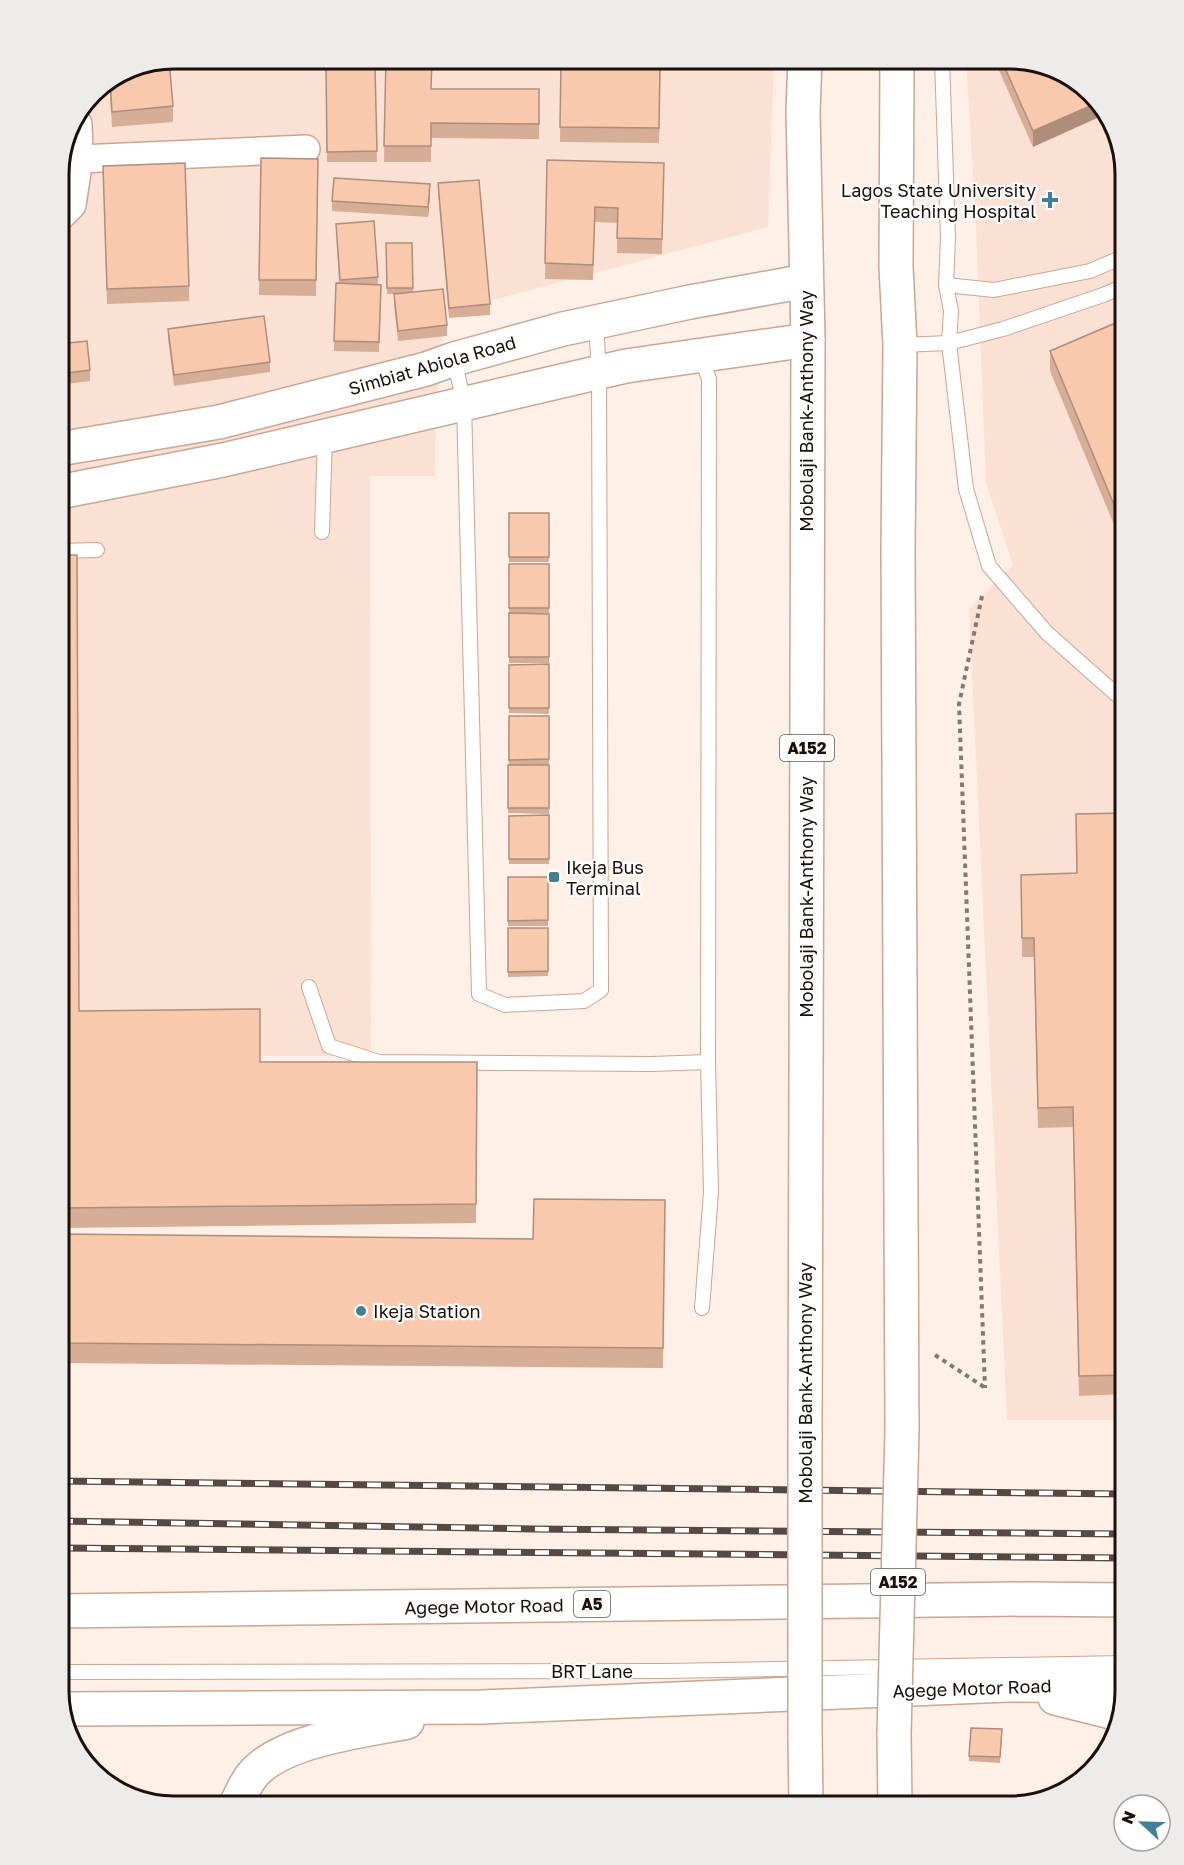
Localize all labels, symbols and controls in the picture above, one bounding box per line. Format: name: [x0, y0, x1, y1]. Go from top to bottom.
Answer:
place label: Lagos State University Teaching Hospital: [841, 179, 1036, 222]
marker: Lagos State University Teaching Hospital: [1041, 191, 1059, 209]
street label: Mobolaji Bank-Anthony Way: [795, 290, 817, 532]
street label: Simbiat Abiola Road: [346, 331, 518, 399]
road number: A152: [780, 735, 834, 761]
street label: Mobolaji Bank-Anthony Way: [795, 776, 817, 1018]
place label: Ikeja Bus Terminal: [566, 856, 644, 899]
marker: Ikeja Bus Terminal: [547, 870, 561, 884]
street label: Mobolaji Bank-Anthony Way: [794, 1262, 816, 1504]
place label: Ikeja Station: [373, 1300, 481, 1322]
marker: Ikeja Station: [354, 1304, 368, 1318]
road number: A152: [871, 1569, 925, 1595]
road number: A5: [574, 1591, 610, 1617]
street label: Agege Motor Road: [404, 1594, 564, 1618]
street label: BRT Lane: [551, 1660, 633, 1682]
street label: Agege Motor Road: [892, 1674, 1052, 1702]
north arrow: [1112, 1793, 1172, 1853]
text: N: [1117, 1808, 1140, 1827]

